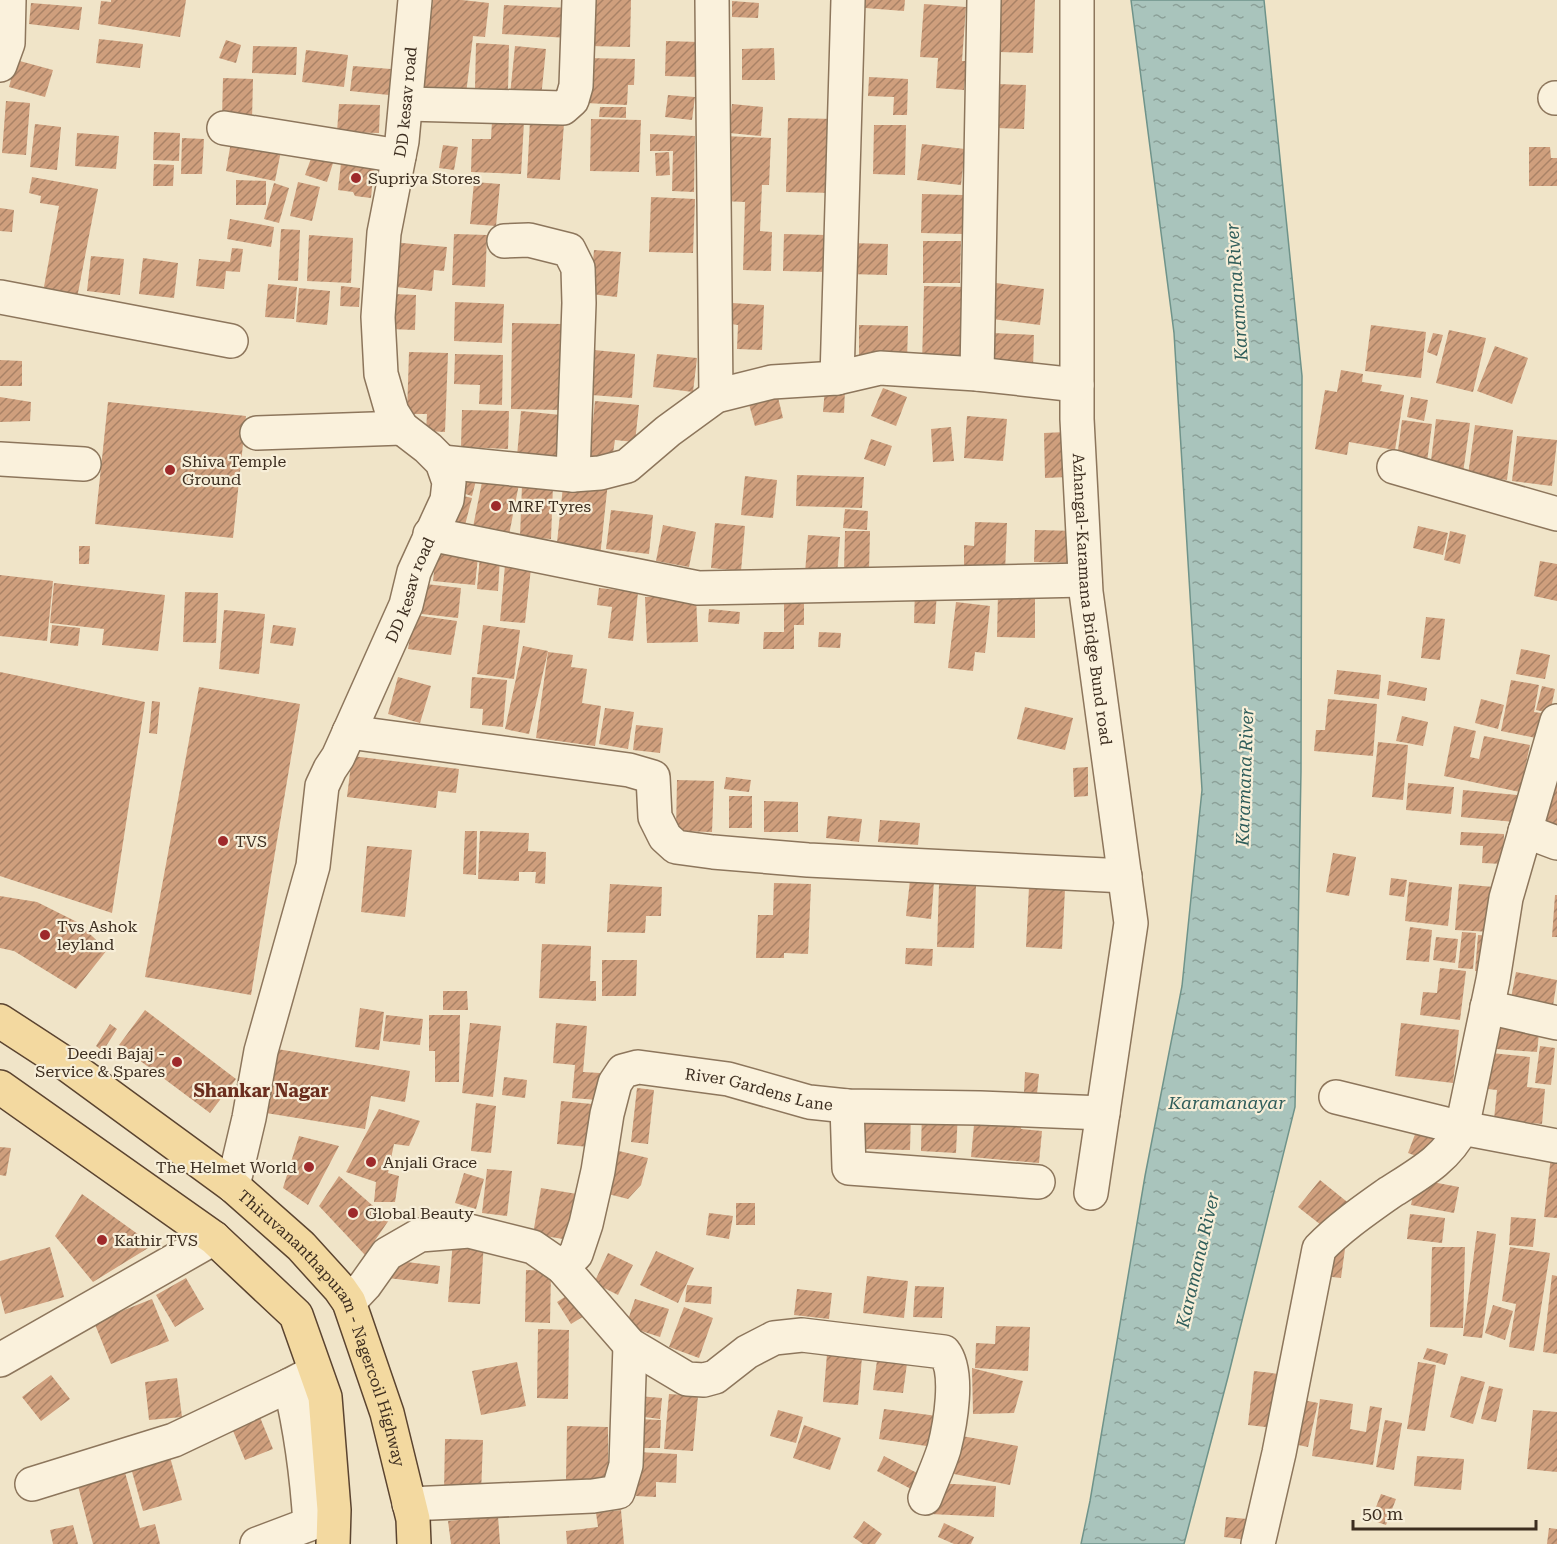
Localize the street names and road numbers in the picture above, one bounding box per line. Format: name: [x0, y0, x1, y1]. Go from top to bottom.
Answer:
street label: DD kesav road: [390, 46, 421, 159]
street label: Azhangal-Karamana Bridge Bund road: [1069, 453, 1116, 747]
street label: DD kesav road: [381, 534, 439, 646]
street label: River Gardens Lane: [684, 1064, 834, 1114]
street label: Thiruvananthapuram - Nagercoil Highway: [234, 1186, 409, 1469]

